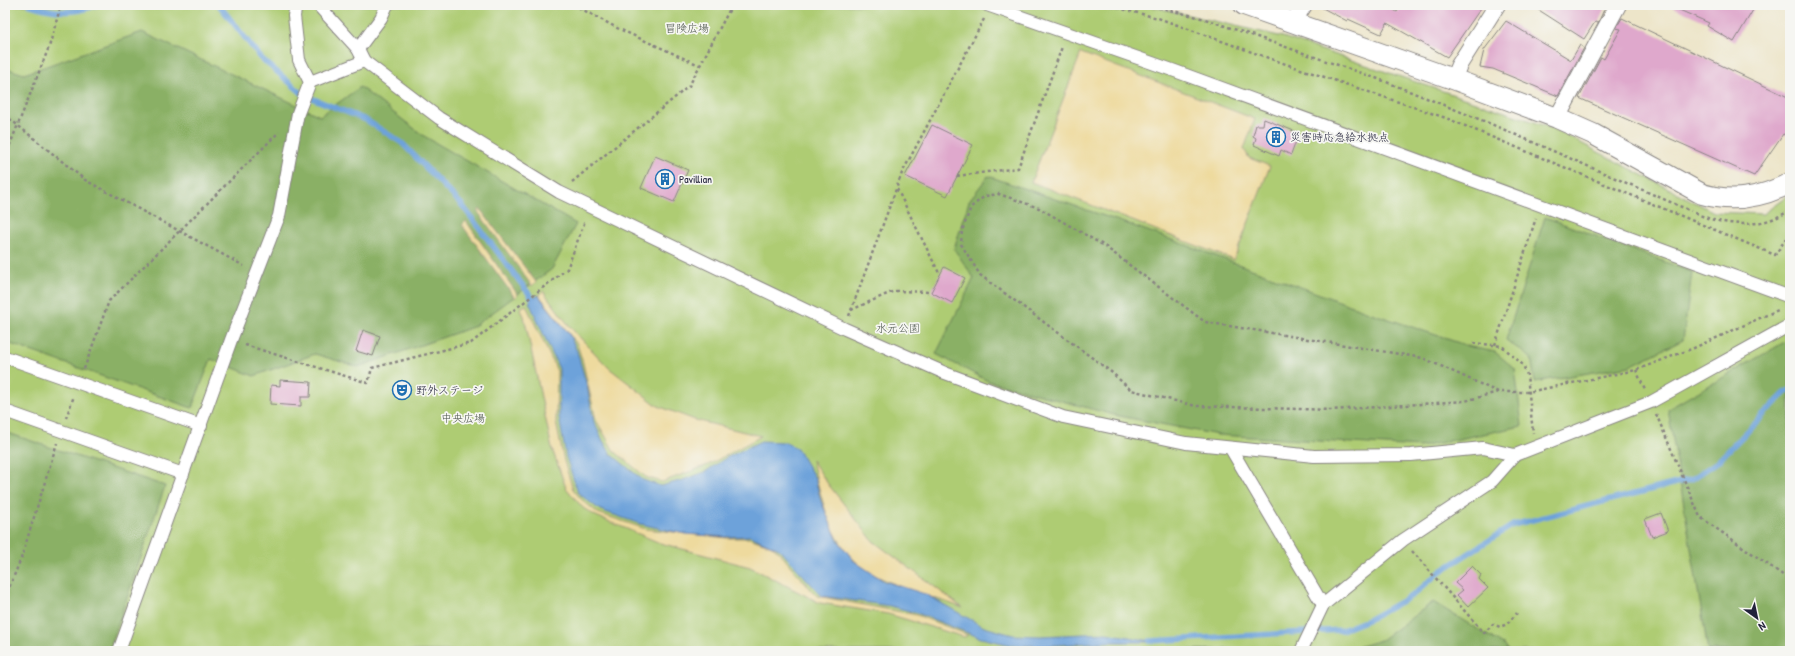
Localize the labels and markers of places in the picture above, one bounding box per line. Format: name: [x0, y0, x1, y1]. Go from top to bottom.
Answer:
building icon: 災害時応急給水拠点: [1265, 126, 1287, 148]
place label: 災害時応急給水拠点: [1290, 130, 1389, 144]
building icon: Pavillian: [654, 168, 676, 190]
place label: Pavillian: [679, 172, 712, 186]
theatre icon: 野外ステージ: [391, 379, 413, 401]
place label: 野外ステージ: [416, 383, 483, 397]

